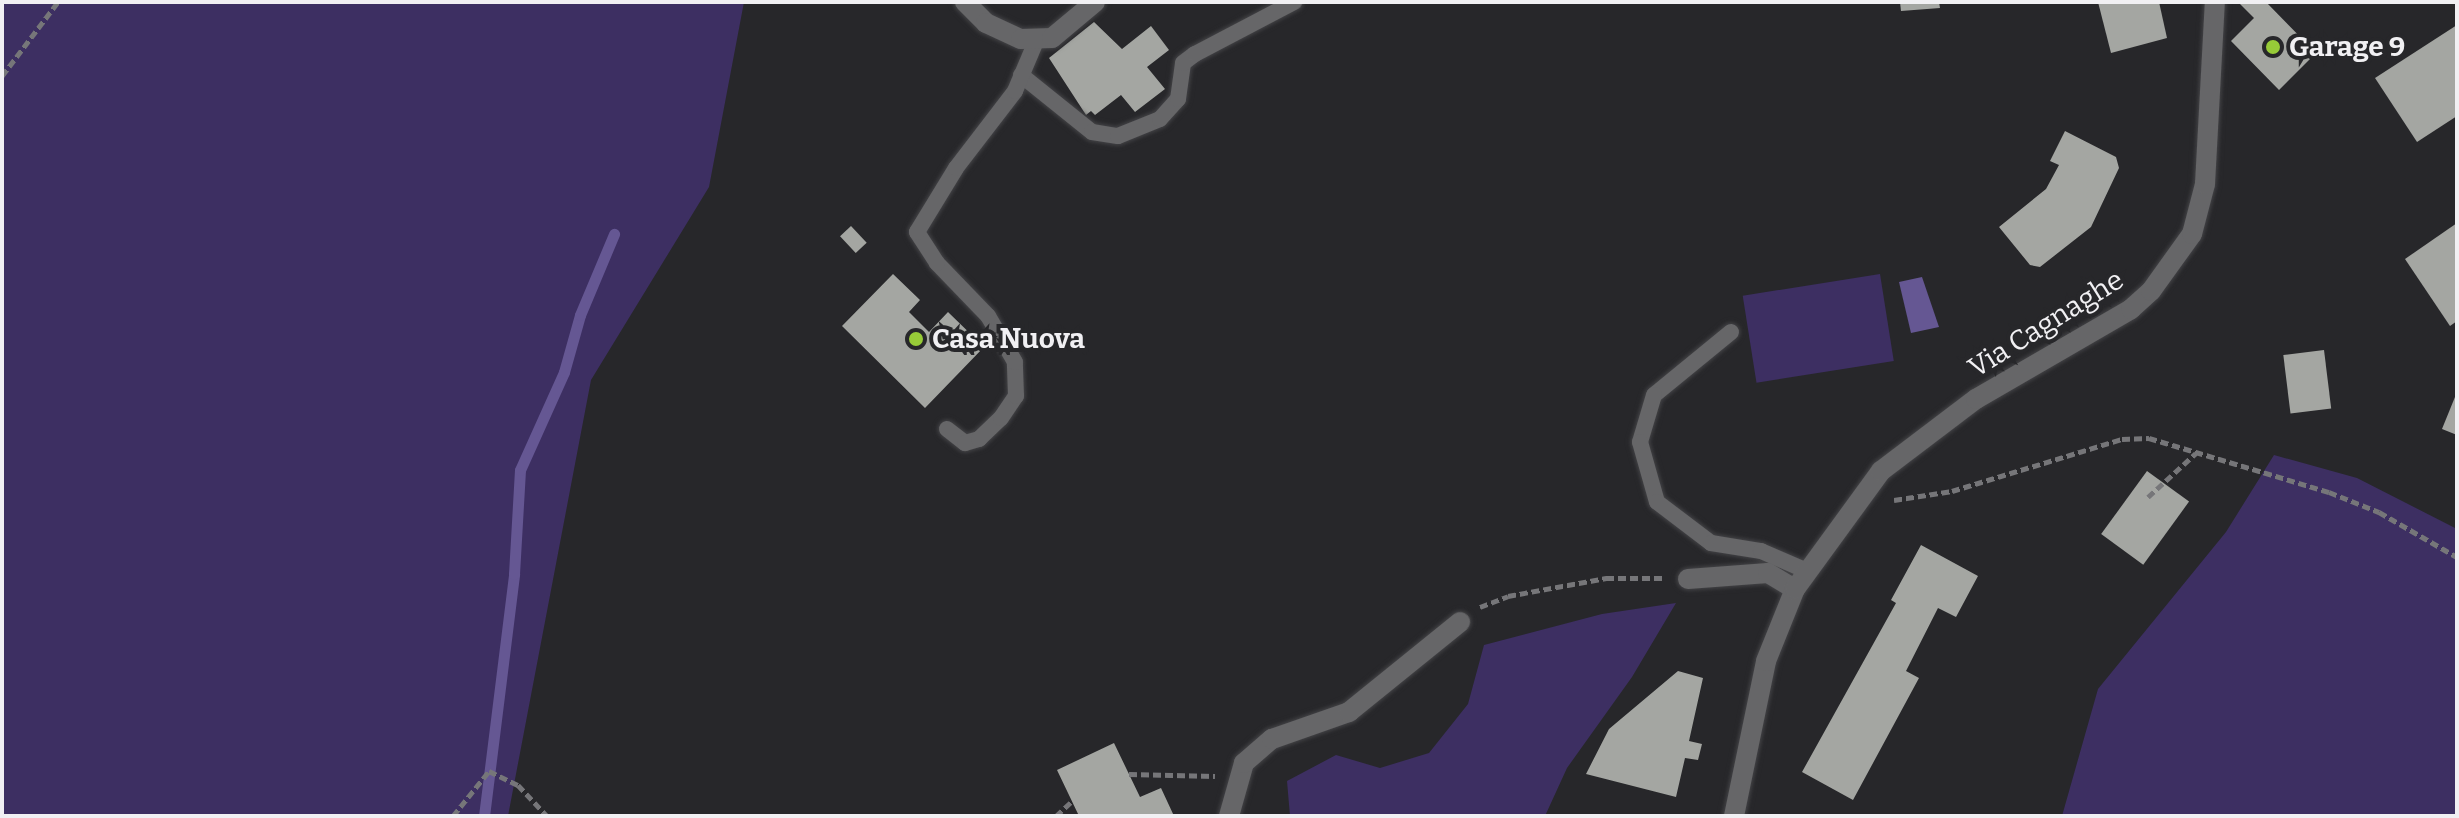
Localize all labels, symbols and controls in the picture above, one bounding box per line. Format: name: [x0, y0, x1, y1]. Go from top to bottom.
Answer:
place label: Garage 9: [2289, 30, 2405, 64]
marker: Garage 9: [2264, 38, 2282, 56]
street label: Via Cagnaghe: [1962, 263, 2130, 385]
place label: Casa Nuova: [932, 322, 1085, 356]
marker: Casa Nuova: [907, 330, 925, 348]

